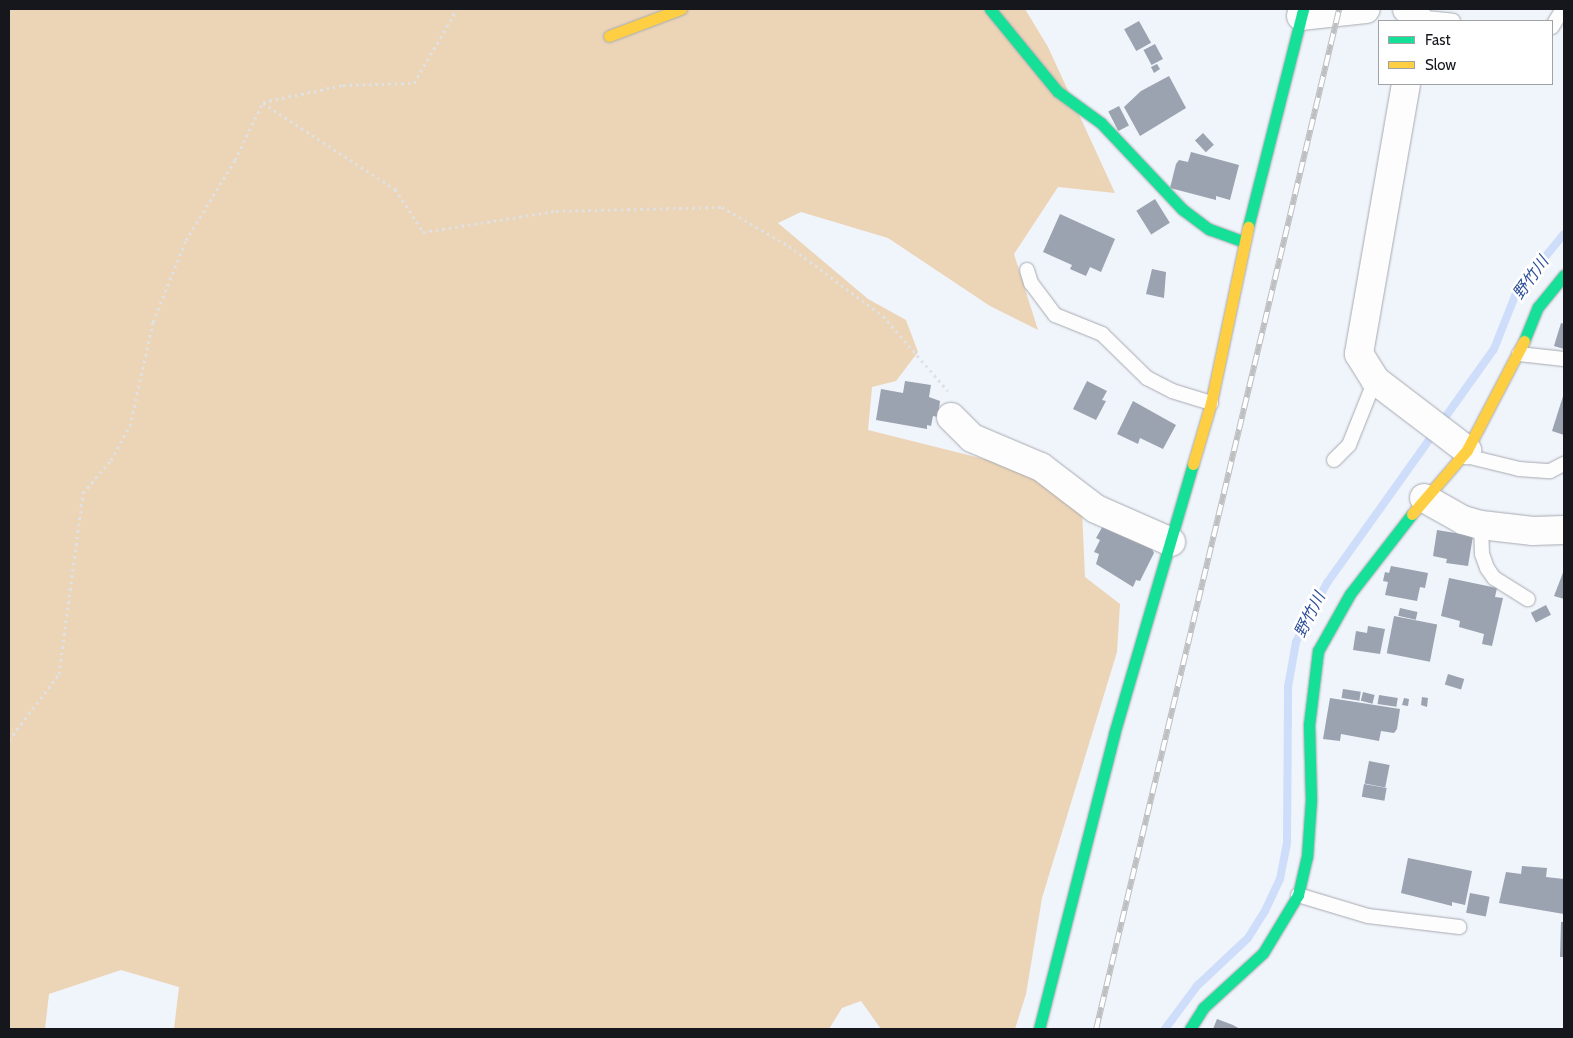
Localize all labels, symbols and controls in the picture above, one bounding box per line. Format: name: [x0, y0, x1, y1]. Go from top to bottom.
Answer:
legend: [1378, 20, 1553, 85]
text: Fast: [1425, 31, 1450, 49]
text: Slow: [1425, 56, 1456, 74]
water label: 野竹川: [1509, 253, 1553, 303]
water label: 野竹川: [1291, 589, 1329, 641]

